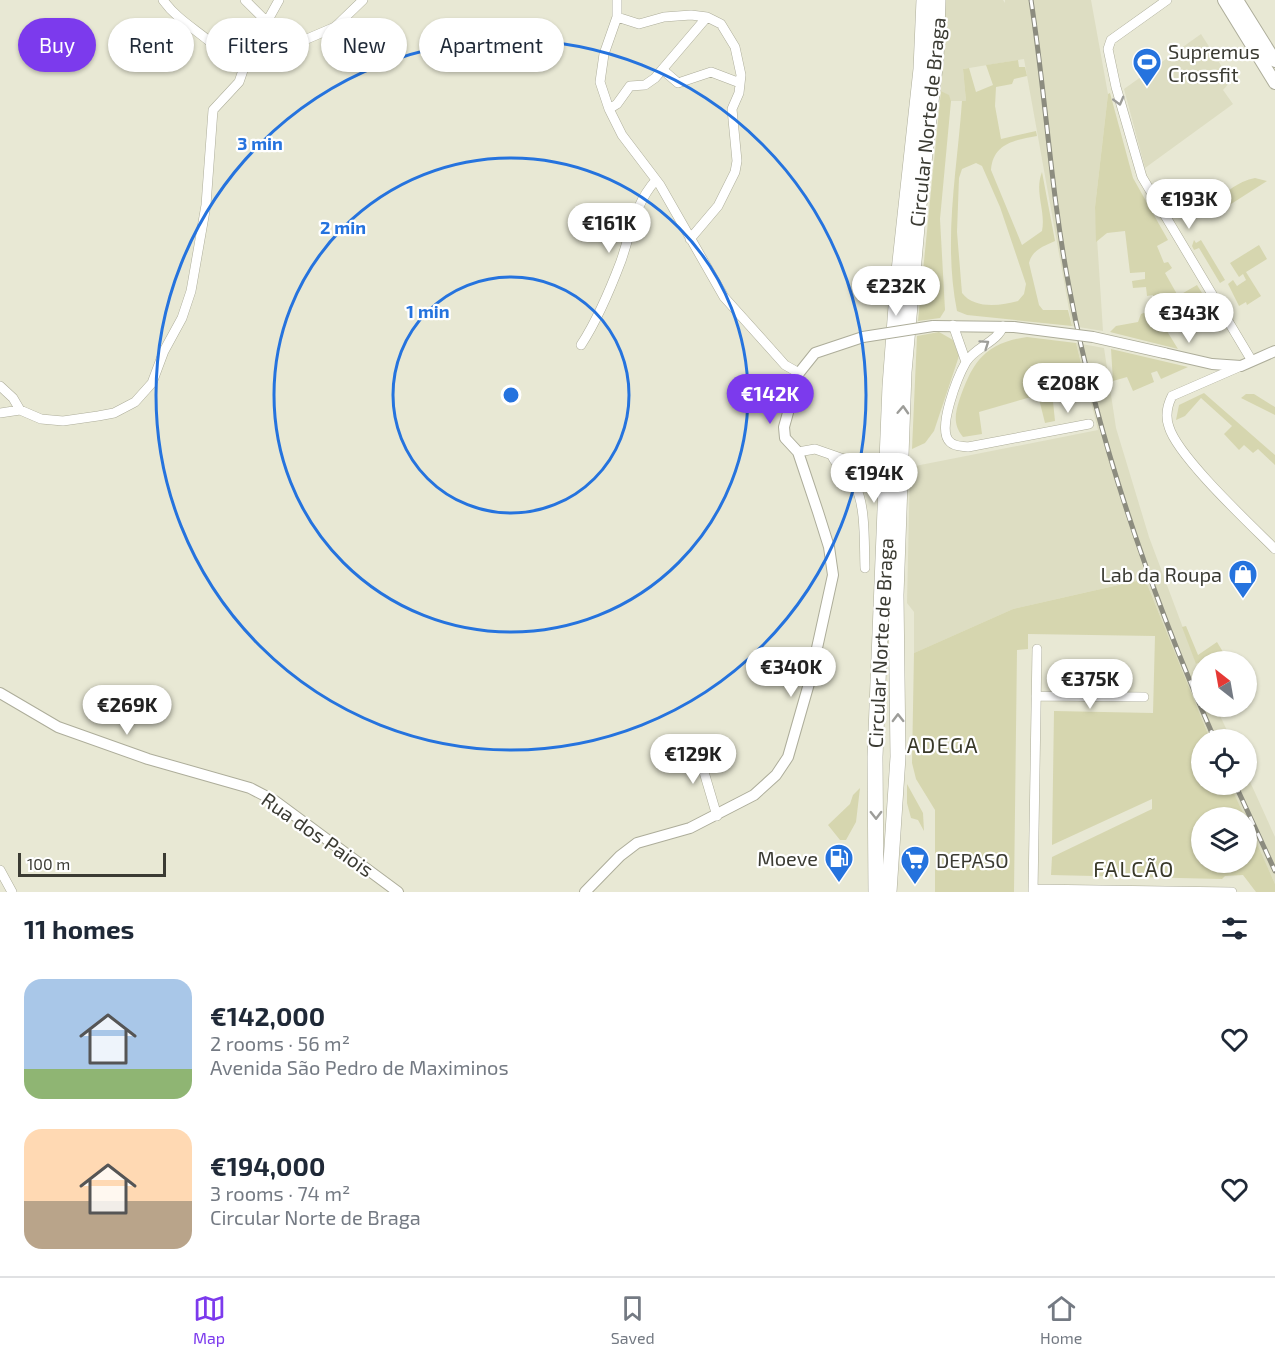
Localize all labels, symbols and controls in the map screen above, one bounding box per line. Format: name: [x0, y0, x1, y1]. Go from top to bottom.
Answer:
street label: Circular Norte de Braga: [904, 16, 950, 228]
chip: Buy: [18, 18, 96, 72]
chip: Rent: [108, 18, 194, 72]
chip: Filters: [206, 18, 309, 72]
chip: New: [321, 18, 407, 72]
chip: Apartment: [419, 18, 564, 72]
place label: Supremus Crossfit: [1168, 39, 1260, 86]
sports icon: Supremus Crossfit: [1131, 46, 1163, 88]
one-way arrow: [1112, 96, 1125, 106]
text: 3 min: [237, 132, 283, 154]
pin: €193K: [1147, 179, 1231, 230]
text: €193K: [1160, 186, 1218, 210]
pin: €161K: [567, 203, 651, 254]
text: €161K: [582, 210, 636, 234]
text: 2 min: [320, 216, 366, 238]
pin: €232K: [854, 266, 938, 317]
text: €232K: [866, 273, 926, 297]
pin: €343K: [1147, 293, 1231, 344]
text: 1 min: [406, 300, 450, 322]
text: €343K: [1159, 300, 1219, 324]
one-way arrow: [978, 340, 989, 351]
pin: €208K: [1026, 363, 1110, 414]
text: €208K: [1037, 370, 1099, 394]
pin: €142K: [728, 374, 812, 425]
text: €142K: [741, 381, 799, 405]
centre of rings: [501, 385, 521, 405]
one-way arrow: [896, 406, 909, 415]
pin: €194K: [832, 453, 916, 504]
text: €194K: [845, 460, 903, 484]
street label: Circular Norte de Braga: [863, 537, 897, 749]
shop icon: Lab da Roupa: [1227, 558, 1259, 600]
place label: Lab da Roupa: [1100, 562, 1222, 586]
pin: €340K: [749, 647, 833, 698]
north arrow: [1191, 651, 1257, 717]
map controls: [1191, 651, 1257, 873]
text: €340K: [760, 654, 822, 678]
pin: €375K: [1048, 659, 1132, 710]
text: €375K: [1061, 666, 1119, 690]
pin: €269K: [85, 685, 169, 736]
text: €269K: [97, 692, 157, 716]
one-way arrow: [891, 713, 904, 722]
button: locate: [1191, 729, 1257, 795]
district label: ADEGA: [907, 732, 979, 757]
pin: €129K: [651, 734, 735, 785]
text: €129K: [664, 741, 722, 765]
street label: Rua dos Paiois: [258, 787, 378, 881]
button: layers: [1191, 807, 1257, 873]
one-way arrow: [870, 811, 882, 820]
fuel station icon: Moeve: [823, 842, 855, 884]
supermarket icon: DEPASO: [899, 844, 931, 886]
place label: Moeve: [757, 846, 818, 870]
place label: DEPASO: [936, 848, 1009, 872]
scale bar: [18, 850, 166, 878]
text: 100 m: [27, 854, 70, 873]
district label: FALCÃO: [1093, 856, 1175, 881]
icon: filters: [1218, 912, 1251, 945]
text: 11 homes: [24, 913, 134, 944]
text: €142,000: [210, 1000, 325, 1031]
icon: home: [72, 1003, 144, 1075]
icon: heart: [1218, 1023, 1251, 1056]
text: 2 rooms · 56 m²: [210, 1031, 350, 1055]
text: Avenida São Pedro de Maximinos: [210, 1055, 509, 1079]
text: €194,000: [210, 1150, 325, 1181]
icon: home: [72, 1153, 144, 1225]
icon: heart: [1218, 1173, 1251, 1206]
text: 3 rooms · 74 m²: [210, 1181, 350, 1205]
text: Circular Norte de Braga: [210, 1205, 421, 1229]
tab: Map: [193, 1292, 226, 1347]
tab: Saved: [611, 1292, 655, 1347]
tab: Home: [1040, 1292, 1082, 1347]

